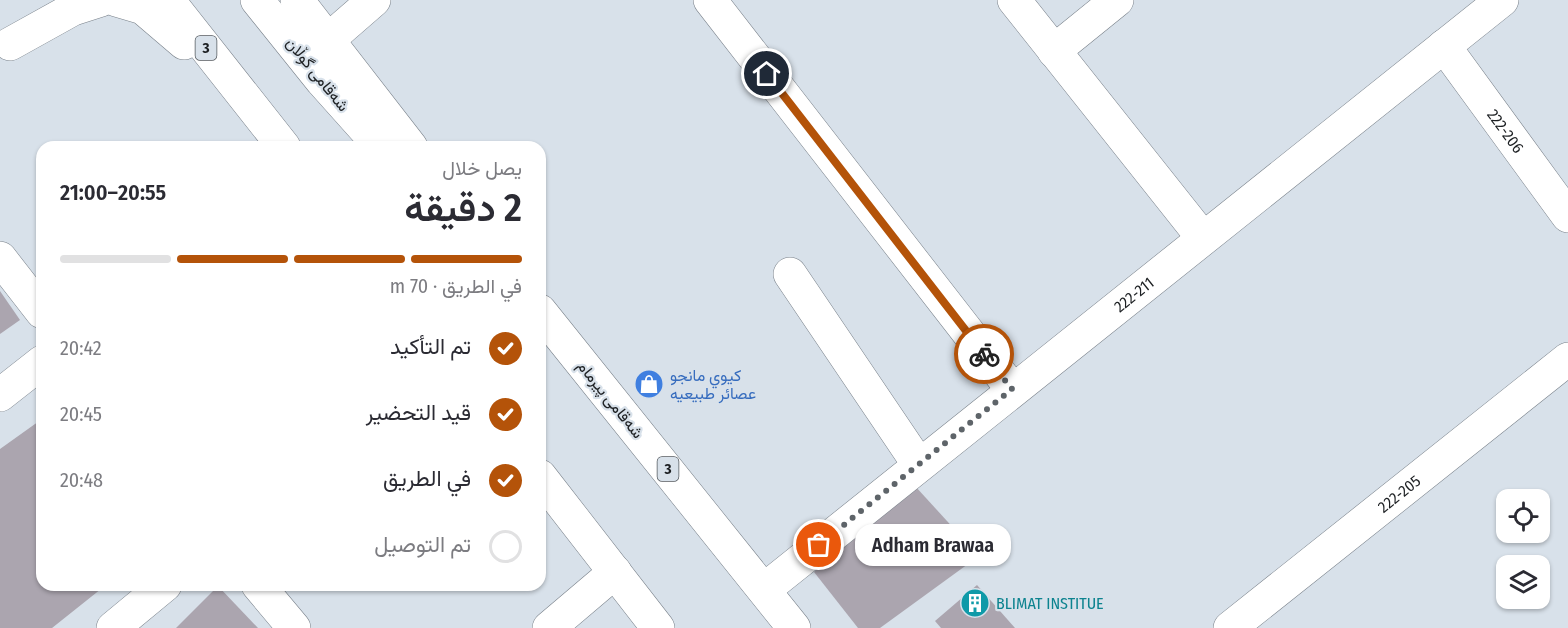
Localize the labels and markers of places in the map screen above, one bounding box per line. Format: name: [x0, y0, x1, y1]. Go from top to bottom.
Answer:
pin: [741, 48, 792, 99]
place label: كيوي مانجو عصائر طبيعيه: [670, 366, 756, 404]
shop icon: كيوي مانجو عصائر طبيعيه: [633, 368, 665, 400]
pin: [793, 519, 844, 570]
callout: Adham Brawaa: [855, 524, 1011, 566]
building icon: BLIMAT INSTITUE: [959, 587, 991, 619]
place label: BLIMAT INSTITUE: [996, 594, 1104, 613]

